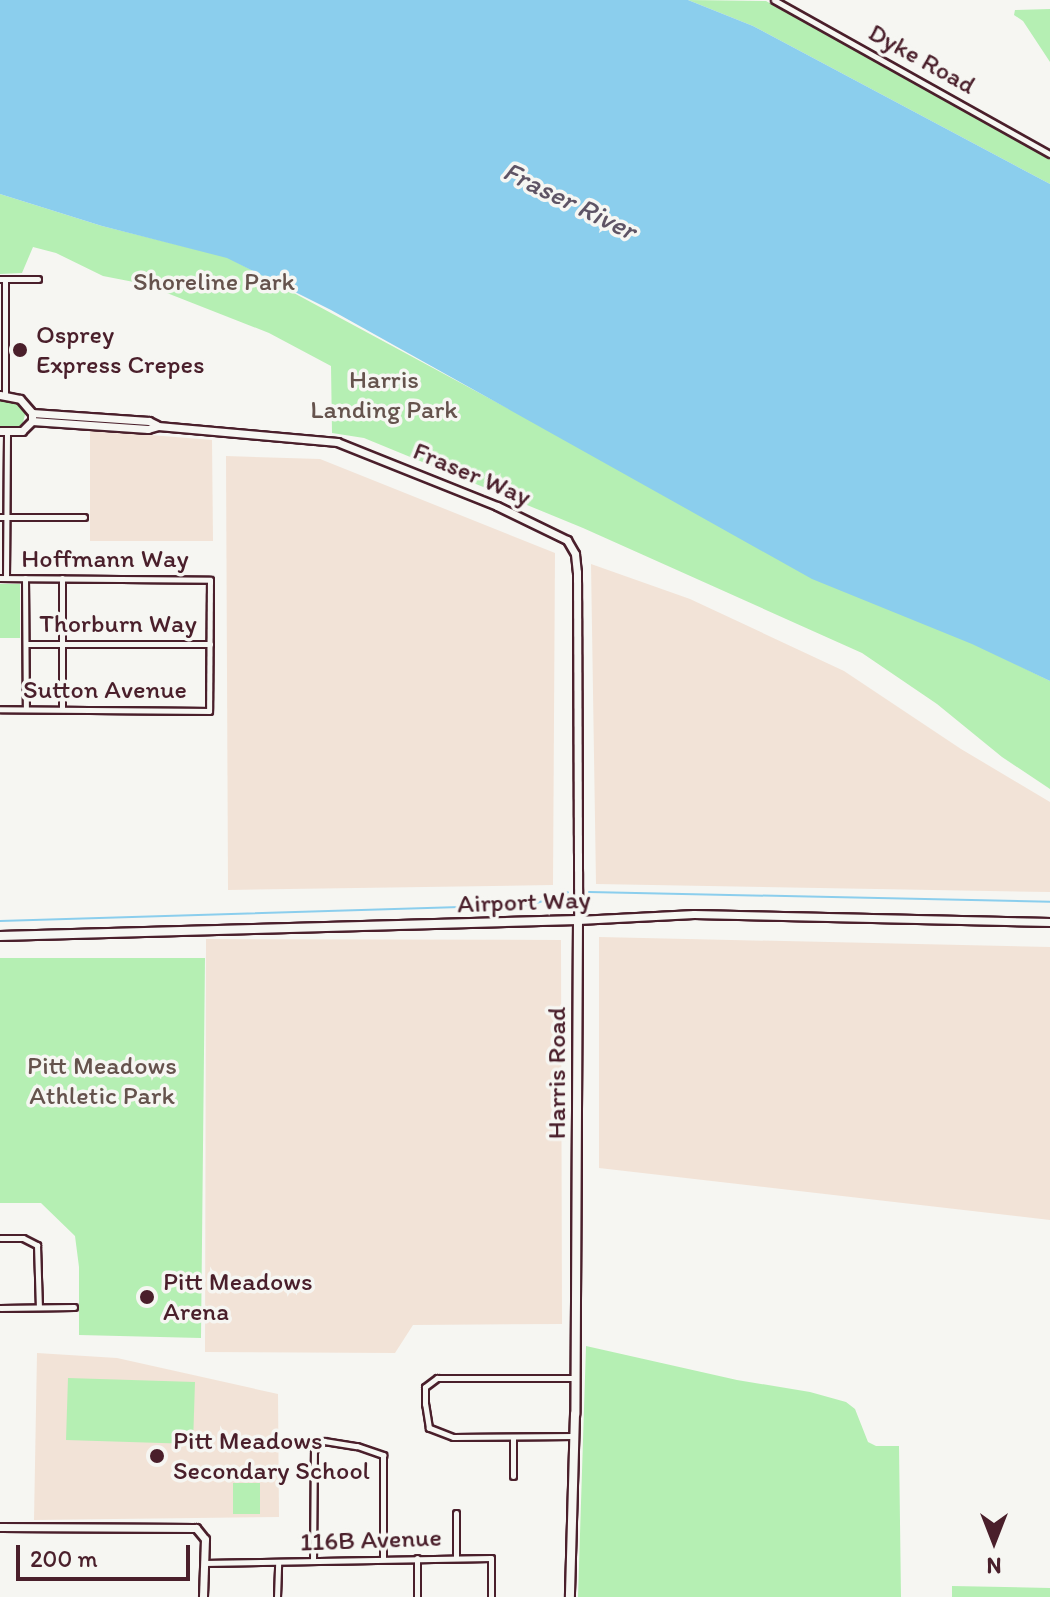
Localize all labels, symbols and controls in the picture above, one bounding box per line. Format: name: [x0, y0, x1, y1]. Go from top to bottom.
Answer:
street label: Dyke Road: [863, 17, 981, 101]
water label: Fraser River: [498, 153, 642, 247]
park label: Shoreline Park: [133, 266, 295, 298]
place label: Osprey Express Crepes: [36, 319, 203, 380]
marker: Osprey Express Crepes: [11, 341, 29, 359]
park label: Harris Landing Park: [310, 364, 458, 426]
street label: Fraser Way: [409, 435, 535, 513]
street label: Hoffmann Way: [22, 543, 188, 575]
street label: Thorburn Way: [40, 608, 196, 640]
street label: Sutton Avenue: [24, 674, 186, 706]
street label: Airport Way: [457, 884, 591, 920]
street label: Harris Road: [541, 1007, 573, 1139]
park label: Pitt Meadows Athletic Park: [28, 1050, 176, 1112]
place label: Pitt Meadows Arena: [163, 1266, 311, 1328]
marker: Pitt Meadows Arena: [138, 1288, 156, 1306]
place label: Pitt Meadows Secondary School: [173, 1425, 369, 1486]
marker: Pitt Meadows Secondary School: [148, 1447, 166, 1465]
north arrow: [954, 1501, 1034, 1581]
street label: 116B Avenue: [300, 1522, 442, 1558]
scale bar: [20, 1529, 194, 1579]
text: 200 m: [30, 1544, 98, 1573]
text: N: [987, 1552, 1001, 1579]

